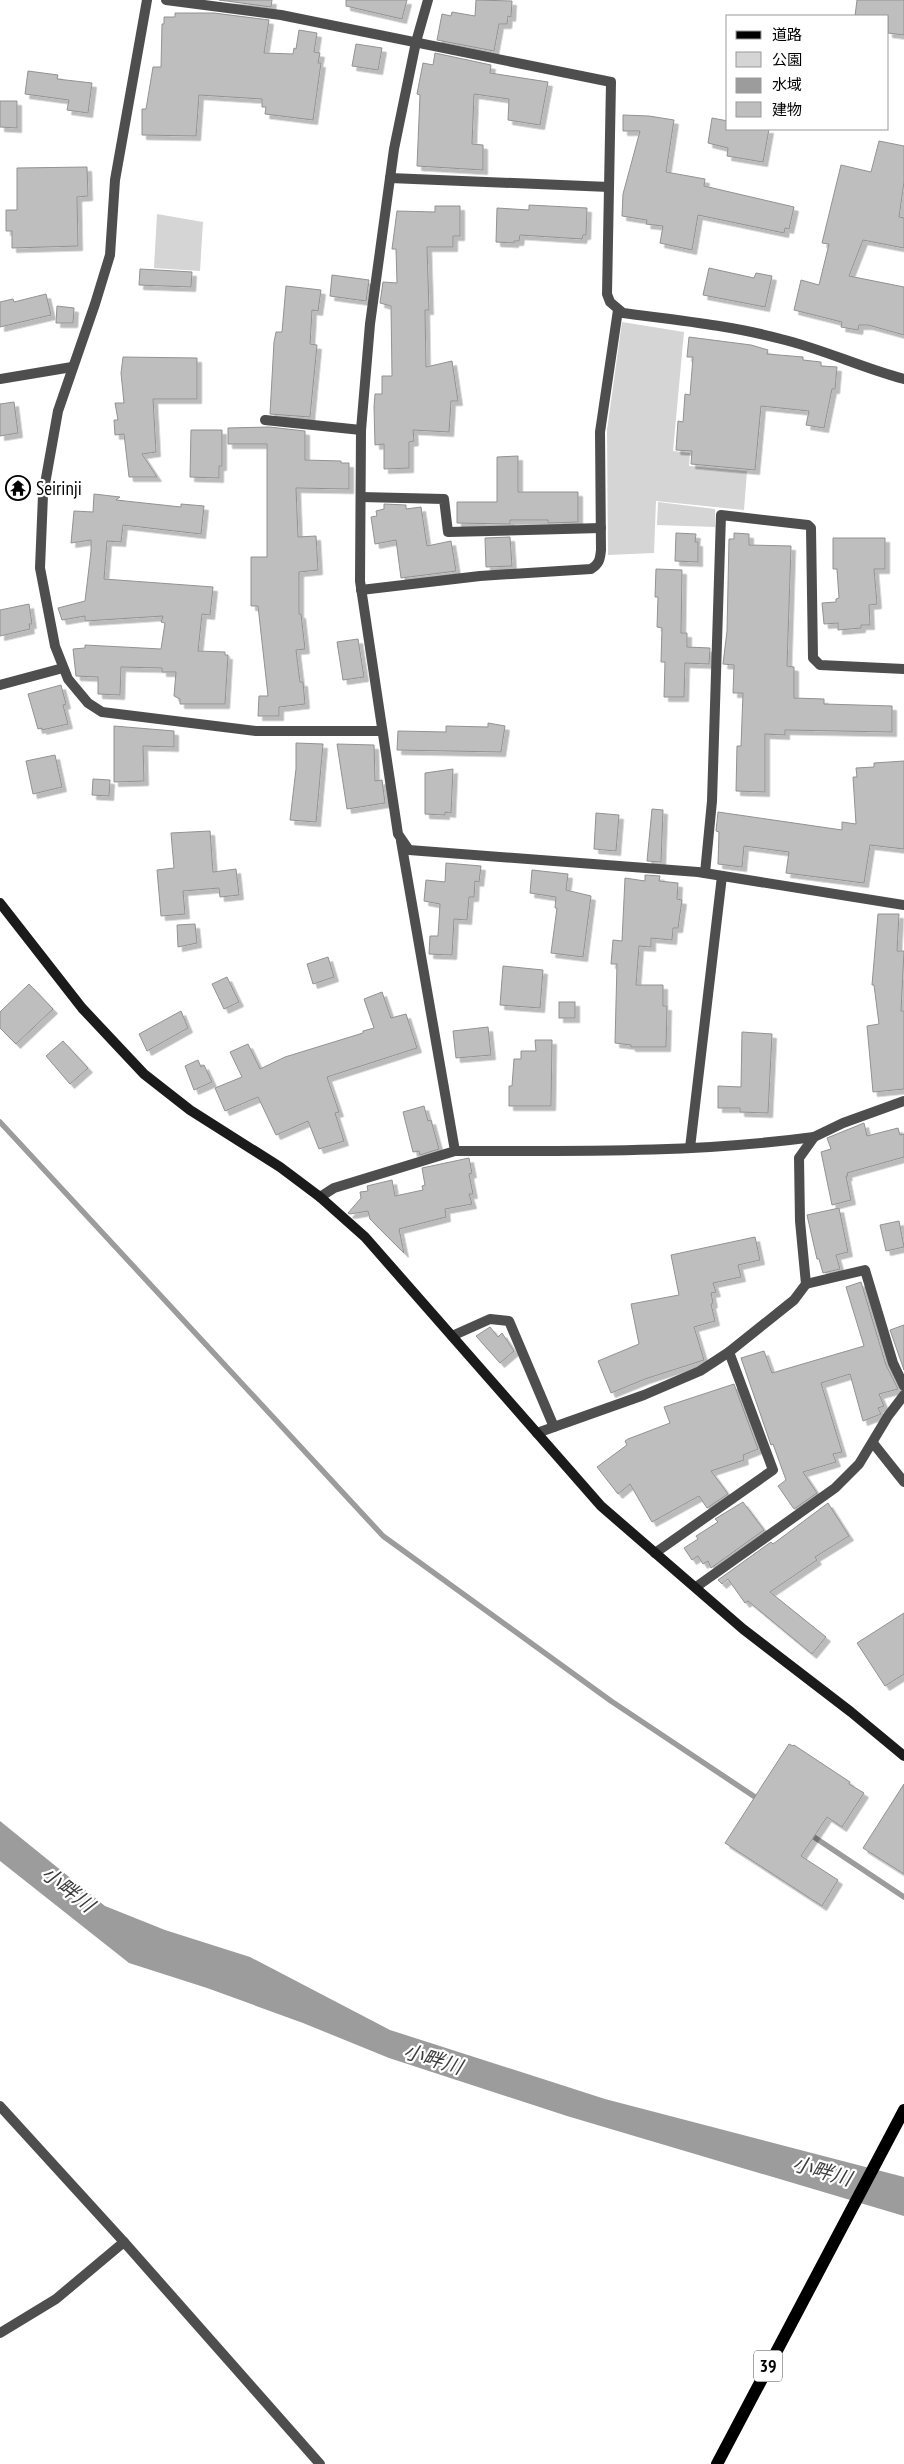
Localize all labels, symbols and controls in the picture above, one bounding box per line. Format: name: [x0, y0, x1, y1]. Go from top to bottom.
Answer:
legend: [726, 15, 889, 130]
text: 道路: [772, 25, 802, 44]
text: 公園: [772, 50, 802, 69]
text: 水域: [772, 75, 802, 94]
text: 建物: [772, 100, 802, 119]
temple icon: Seirinji: [5, 475, 31, 501]
place label: Seirinji: [36, 476, 82, 500]
water label: 小畔川: [36, 1860, 101, 1919]
water label: 小畔川: [401, 2038, 467, 2081]
water label: 小畔川: [790, 2150, 856, 2192]
road number: 39: [754, 2350, 782, 2382]

